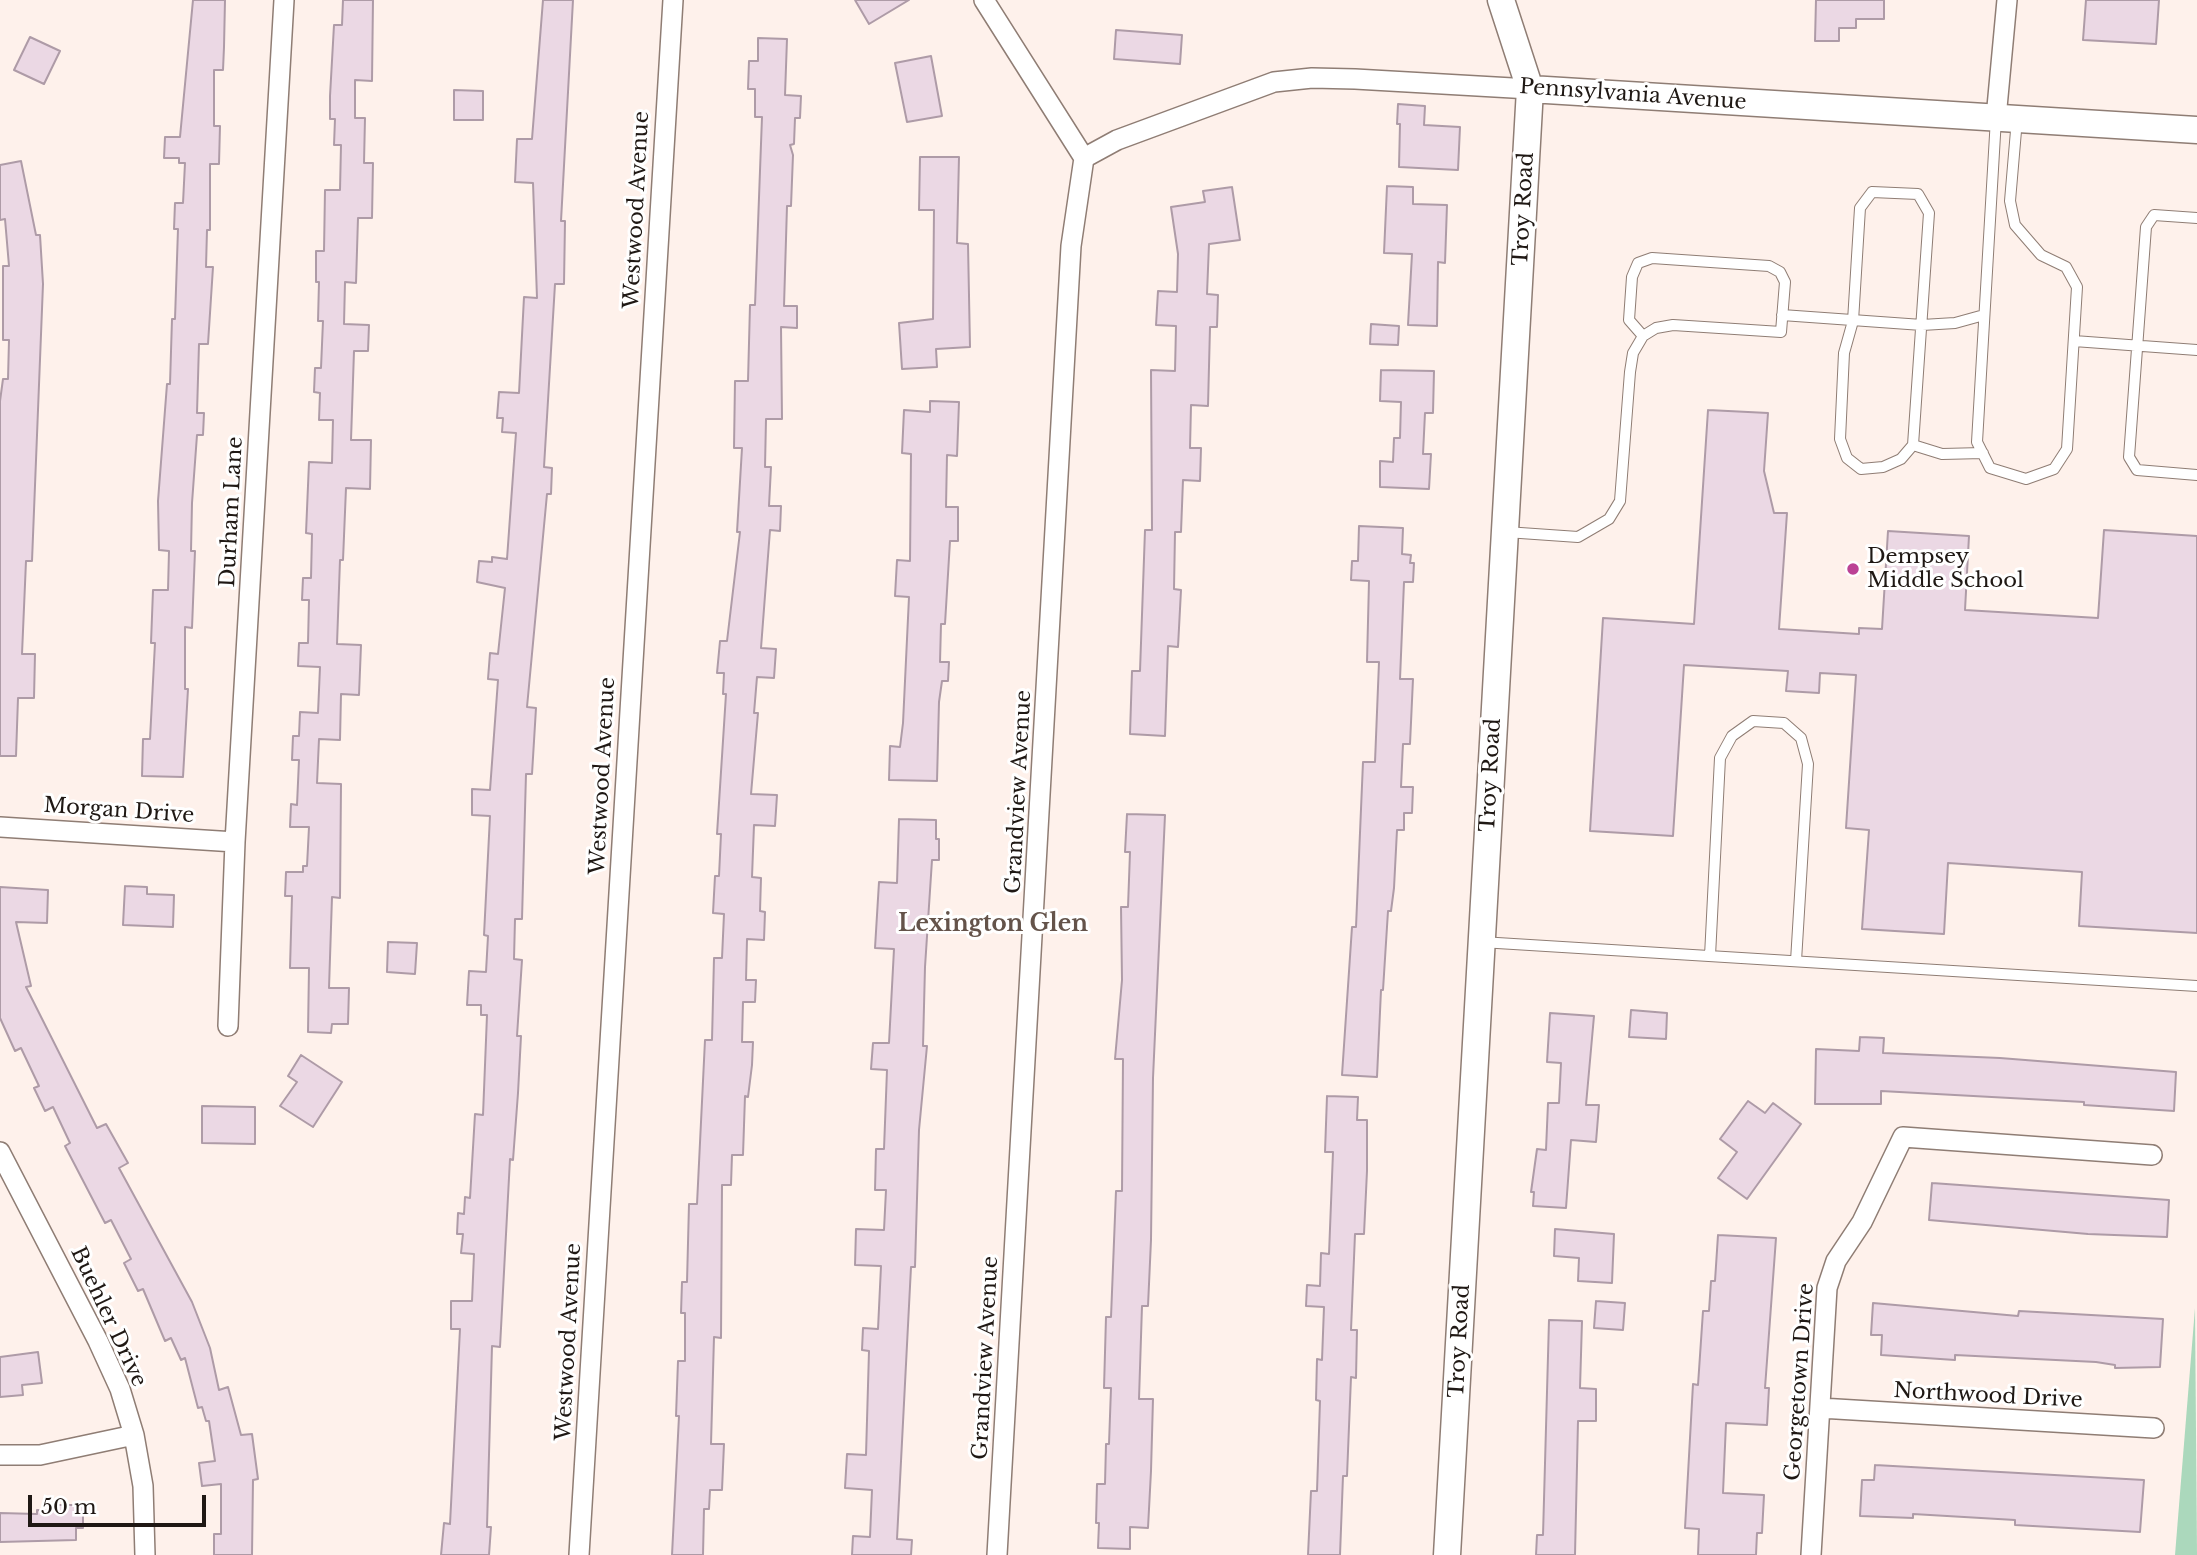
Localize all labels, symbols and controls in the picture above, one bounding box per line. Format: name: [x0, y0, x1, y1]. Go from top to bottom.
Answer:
street label: Pennsylvania Avenue: [1519, 74, 1747, 116]
street label: Westwood Avenue: [619, 111, 655, 309]
street label: Troy Road: [1508, 152, 1540, 266]
street label: Durham Lane: [215, 436, 249, 588]
place label: Dempsey Middle School: [1867, 544, 2024, 594]
marker: Dempsey Middle School: [1845, 561, 1861, 577]
street label: Westwood Avenue: [585, 677, 621, 875]
street label: Grandview Avenue: [1001, 689, 1037, 895]
street label: Troy Road: [1475, 718, 1507, 832]
street label: Morgan Drive: [43, 793, 195, 829]
district label: Lexington Glen: [898, 911, 1088, 939]
street label: Buehler Drive: [65, 1243, 151, 1391]
street label: Westwood Avenue: [551, 1243, 587, 1441]
street label: Grandview Avenue: [968, 1255, 1004, 1461]
street label: Georgetown Drive: [1781, 1282, 1819, 1482]
street label: Troy Road: [1444, 1284, 1476, 1398]
street label: Northwood Drive: [1893, 1378, 2083, 1414]
scale bar: [32, 1482, 210, 1526]
text: 50 m: [41, 1494, 96, 1520]

